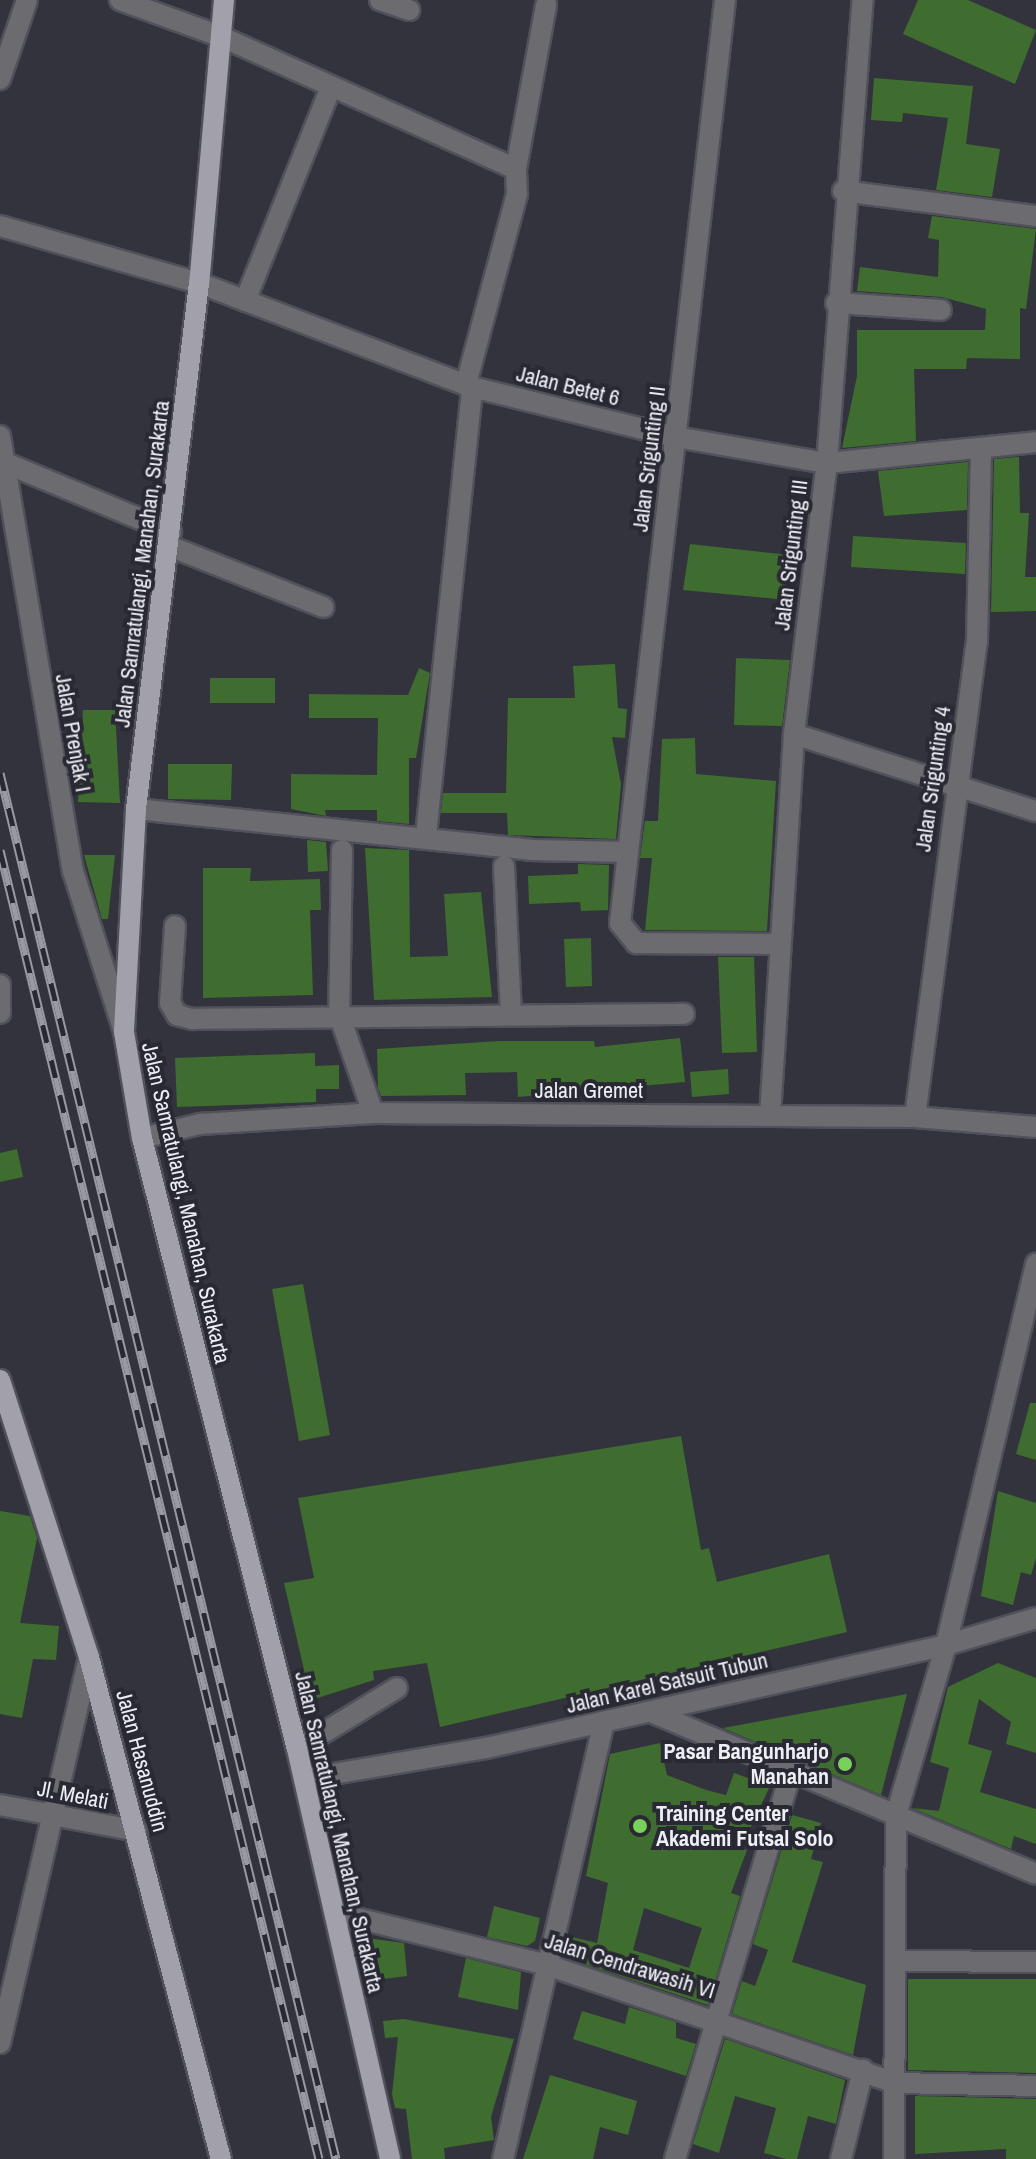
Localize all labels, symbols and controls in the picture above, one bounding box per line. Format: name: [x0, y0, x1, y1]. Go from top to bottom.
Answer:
street label: Jalan Betet 6: [514, 360, 622, 412]
street label: Jalan Srigunting II: [627, 385, 671, 533]
street label: Jalan Samratulangi, Manahan, Surakarta: [109, 399, 175, 729]
street label: Jalan Srigunting III: [769, 478, 813, 632]
street label: Jalan Prenjak I: [50, 672, 96, 794]
street label: Jalan Srigunting 4: [910, 705, 956, 853]
street label: Jalan Samratulangi, Manahan, Surakarta: [136, 1040, 236, 1366]
street label: Jalan Gremet: [535, 1078, 643, 1104]
street label: Jalan Karel Satsuit Tubun: [564, 1647, 770, 1719]
street label: Jalan Samratulangi, Manahan, Surakarta: [289, 1669, 389, 1995]
street label: Jalan Hasanuddin: [110, 1687, 174, 1835]
place label: Pasar Bangunharjo Manahan: [664, 1738, 829, 1790]
marker: Pasar Bangunharjo Manahan: [836, 1755, 854, 1773]
street label: Jl. Melati: [35, 1775, 111, 1815]
place label: Training Center Akademi Futsal Solo: [656, 1800, 833, 1852]
marker: Training Center Akademi Futsal Solo: [631, 1817, 649, 1835]
street label: Jalan Cendrawasih VI: [542, 1928, 718, 2004]

